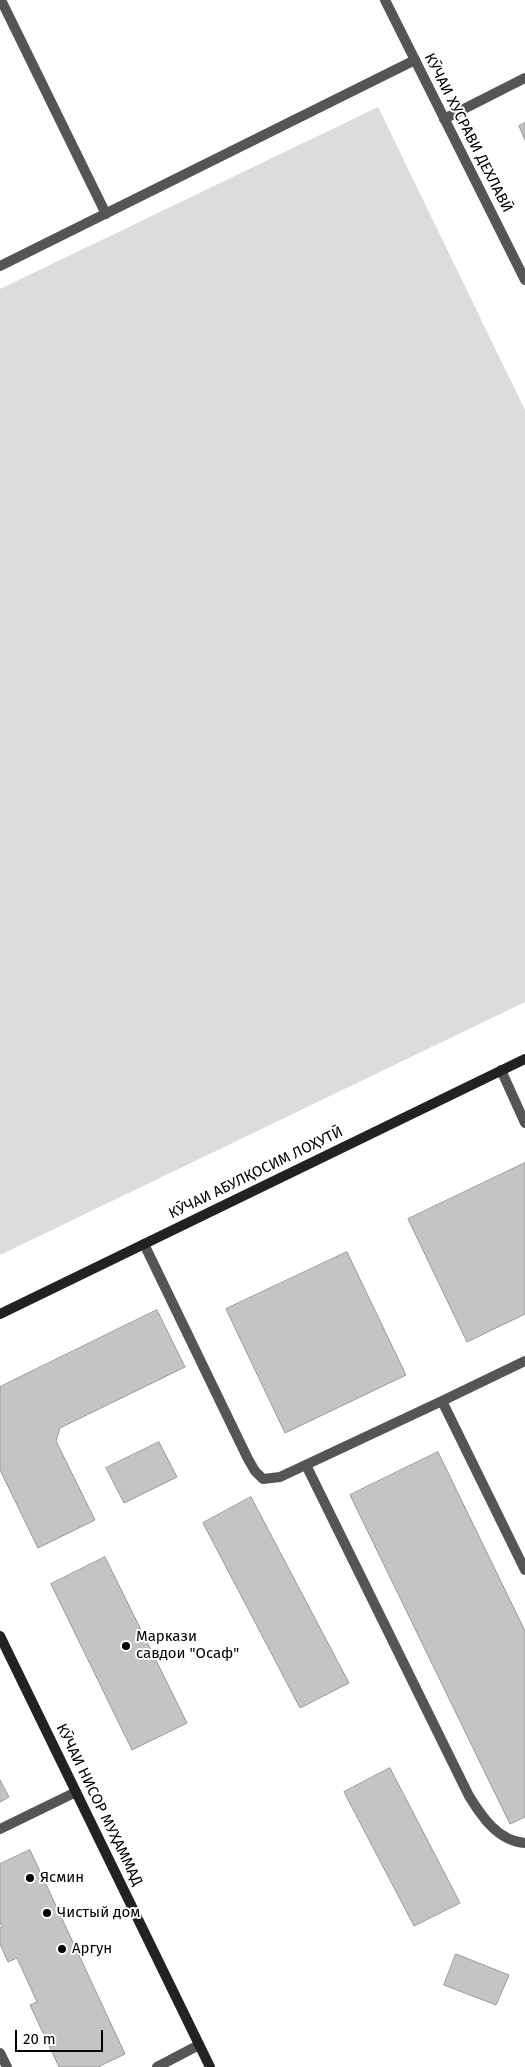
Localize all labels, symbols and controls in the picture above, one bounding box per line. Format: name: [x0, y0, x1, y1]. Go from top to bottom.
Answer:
street label: КӮЧАИ ХУСРАВИ ДЕХЛАВӢ: [420, 50, 516, 216]
street label: КӮЧАИ АБУЛҚОСИМ ЛОҲУТӢ: [166, 1123, 346, 1223]
place label: Маркази савдои "Осаф": [136, 1628, 239, 1663]
marker: Маркази савдои "Осаф": [120, 1640, 132, 1652]
street label: КӮЧАИ НИСОР МУҲАММАД: [52, 1721, 146, 1889]
place label: Ясмин: [40, 1869, 84, 1887]
marker: Ясмин: [24, 1872, 36, 1884]
place label: Чистый дом: [57, 1904, 140, 1922]
marker: Чистый дом: [41, 1907, 53, 1919]
place label: Аргун: [72, 1940, 112, 1958]
marker: Аргун: [56, 1943, 68, 1955]
scale bar: [18, 2020, 105, 2052]
text: 20 m: [23, 2030, 56, 2048]

